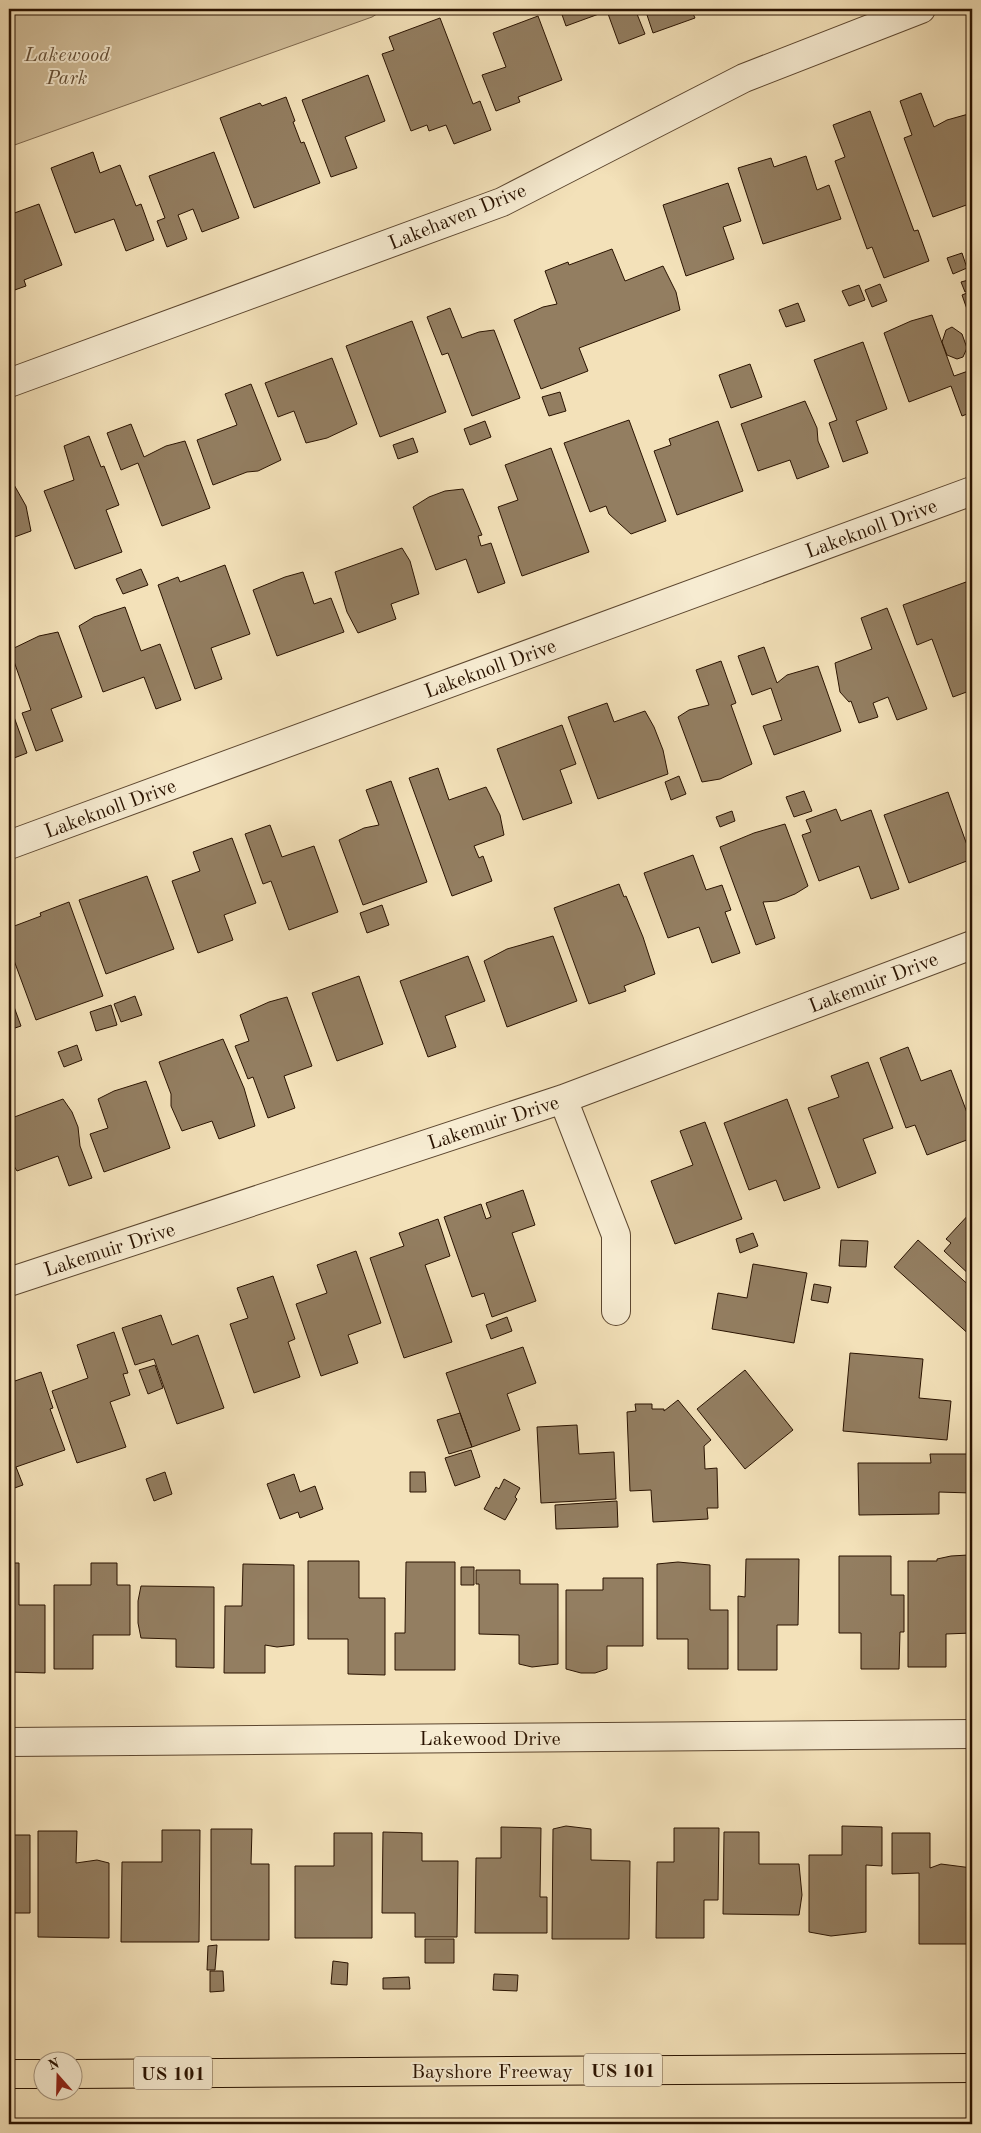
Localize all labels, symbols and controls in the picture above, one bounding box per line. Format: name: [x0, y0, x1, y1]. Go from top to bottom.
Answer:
park label: Lakewood Park: [23, 46, 110, 89]
street label: Lakehaven Drive: [386, 181, 529, 255]
street label: Lakeknoll Drive: [803, 497, 940, 563]
street label: Lakeknoll Drive: [422, 637, 559, 703]
street label: Lakeknoll Drive: [42, 777, 179, 843]
street label: Lakemuir Drive: [806, 950, 941, 1018]
street label: Lakemuir Drive: [426, 1093, 562, 1155]
street label: Lakemuir Drive: [42, 1220, 178, 1282]
street label: Lakewood Drive: [419, 1730, 561, 1750]
north arrow: [32, 2050, 82, 2100]
road number: US 101: [584, 2054, 662, 2086]
text: N: [46, 2056, 62, 2073]
road number: US 101: [134, 2056, 212, 2090]
street label: Bayshore Freeway: [411, 2063, 573, 2083]

